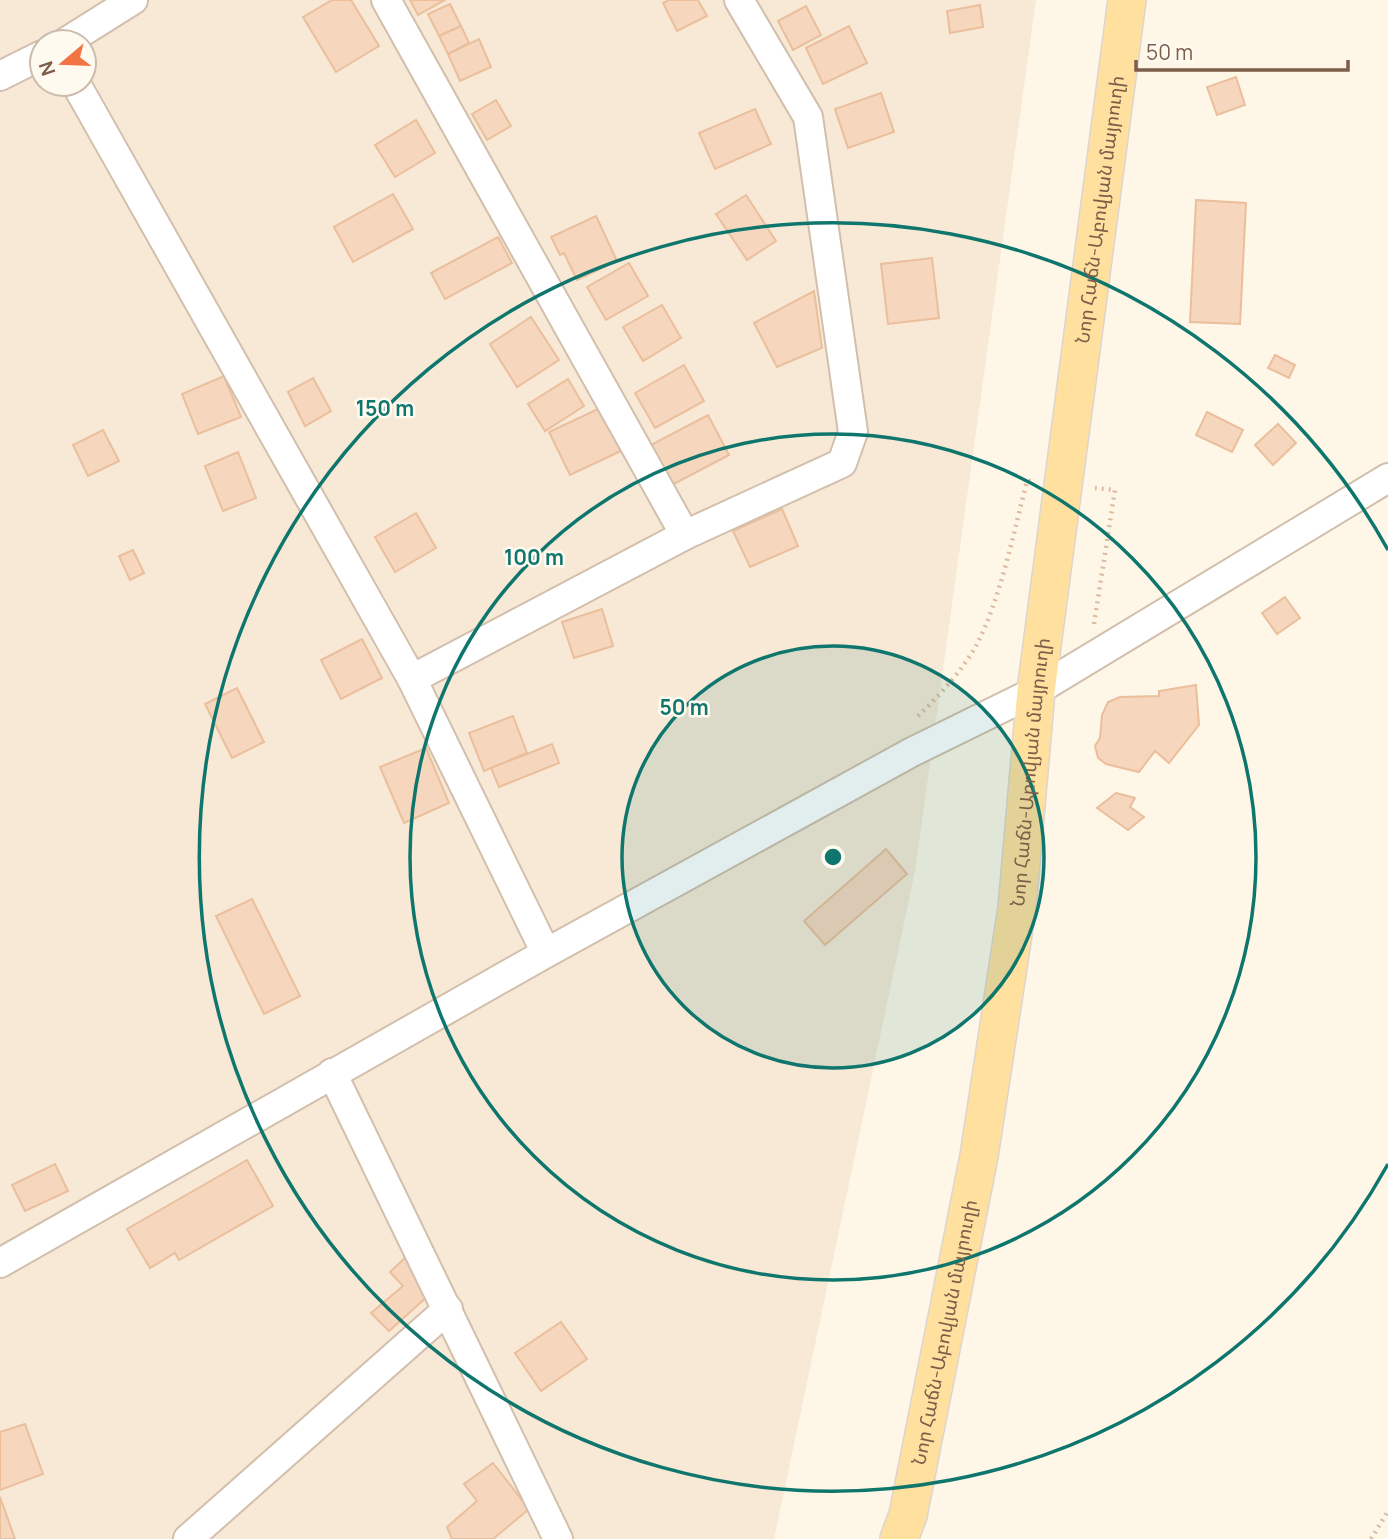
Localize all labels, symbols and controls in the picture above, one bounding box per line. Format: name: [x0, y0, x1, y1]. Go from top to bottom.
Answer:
north arrow: [28, 28, 98, 98]
scale bar: [1136, 28, 1348, 72]
text: 50 m: [1146, 38, 1193, 66]
text: N: [32, 58, 61, 79]
street label: Նոր Հաճն-Աբովյան մայրուղի: [1069, 74, 1130, 345]
text: 150 m: [356, 394, 414, 422]
text: 100 m: [504, 543, 564, 571]
street label: Նոր Հաճն-Աբովյան մայրուղի: [1004, 636, 1056, 908]
text: 50 m: [659, 693, 709, 721]
centre of rings: [821, 845, 845, 869]
street label: Նոր Հաճն-Աբովյան մայրուղի: [905, 1197, 983, 1467]

